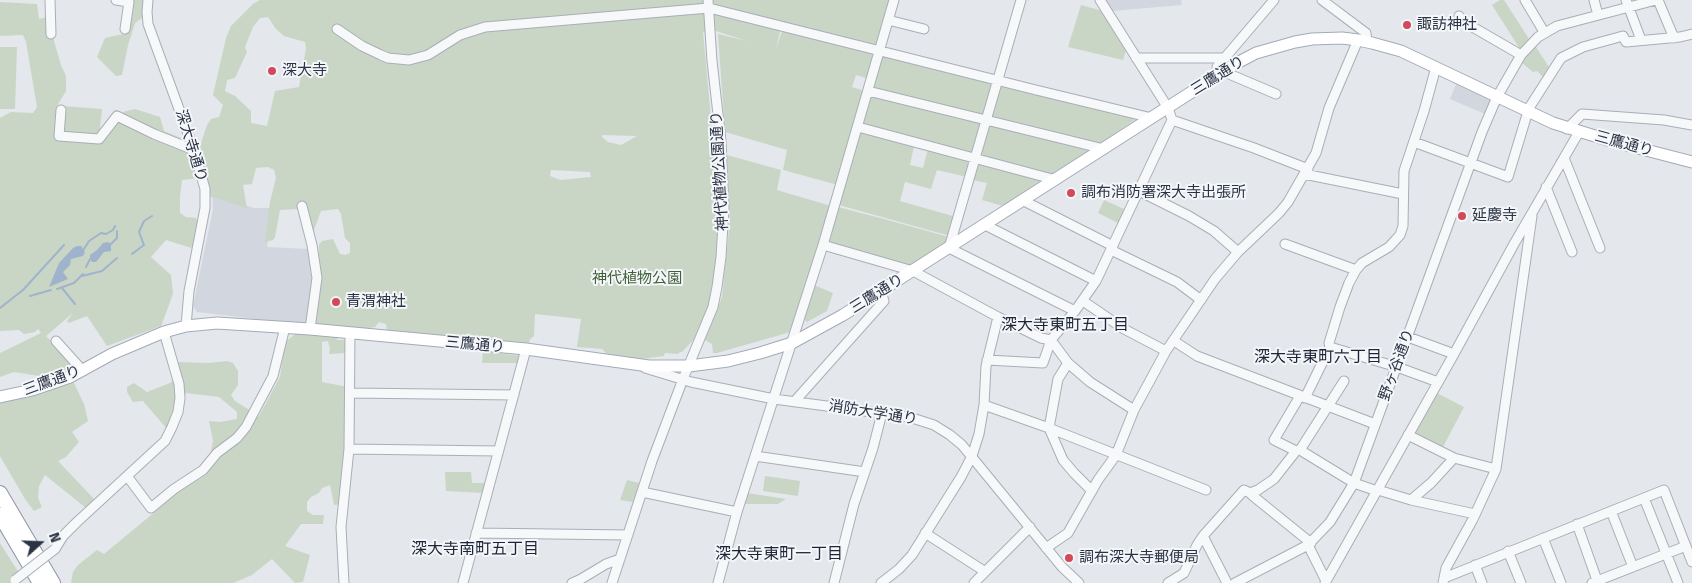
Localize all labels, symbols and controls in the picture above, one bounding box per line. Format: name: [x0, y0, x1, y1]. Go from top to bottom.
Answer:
place label: 諏訪神社: [1417, 16, 1477, 34]
marker: 諏訪神社: [1401, 19, 1413, 31]
street label: 三鷹通り: [1188, 52, 1248, 100]
place label: 深大寺: [282, 62, 327, 80]
marker: 深大寺: [266, 65, 278, 77]
street label: 深大寺通り: [171, 108, 211, 184]
street label: 神代植物公園通り: [708, 111, 732, 231]
street label: 三鷹通り: [1593, 128, 1655, 160]
place label: 調布消防署深大寺出張所: [1081, 184, 1246, 202]
marker: 調布消防署深大寺出張所: [1065, 187, 1077, 199]
place label: 延慶寺: [1472, 207, 1517, 225]
marker: 延慶寺: [1456, 210, 1468, 222]
park label: 神代植物公園: [592, 270, 682, 288]
street label: 三鷹通り: [847, 270, 907, 318]
place label: 青渭神社: [346, 293, 406, 311]
marker: 青渭神社: [330, 296, 342, 308]
district label: 深大寺東町五丁目: [1001, 316, 1129, 336]
street label: 野ヶ谷通り: [1376, 327, 1418, 403]
street label: 三鷹通り: [444, 333, 506, 357]
district label: 深大寺東町六丁目: [1254, 348, 1382, 368]
street label: 三鷹通り: [21, 362, 83, 400]
street label: 消防大学通り: [827, 397, 919, 429]
north arrow: [15, 518, 65, 568]
text: N: [45, 530, 64, 545]
district label: 深大寺南町五丁目: [411, 540, 539, 560]
district label: 深大寺東町一丁目: [715, 545, 843, 565]
place label: 調布深大寺郵便局: [1079, 549, 1199, 567]
marker: 調布深大寺郵便局: [1063, 552, 1075, 564]

